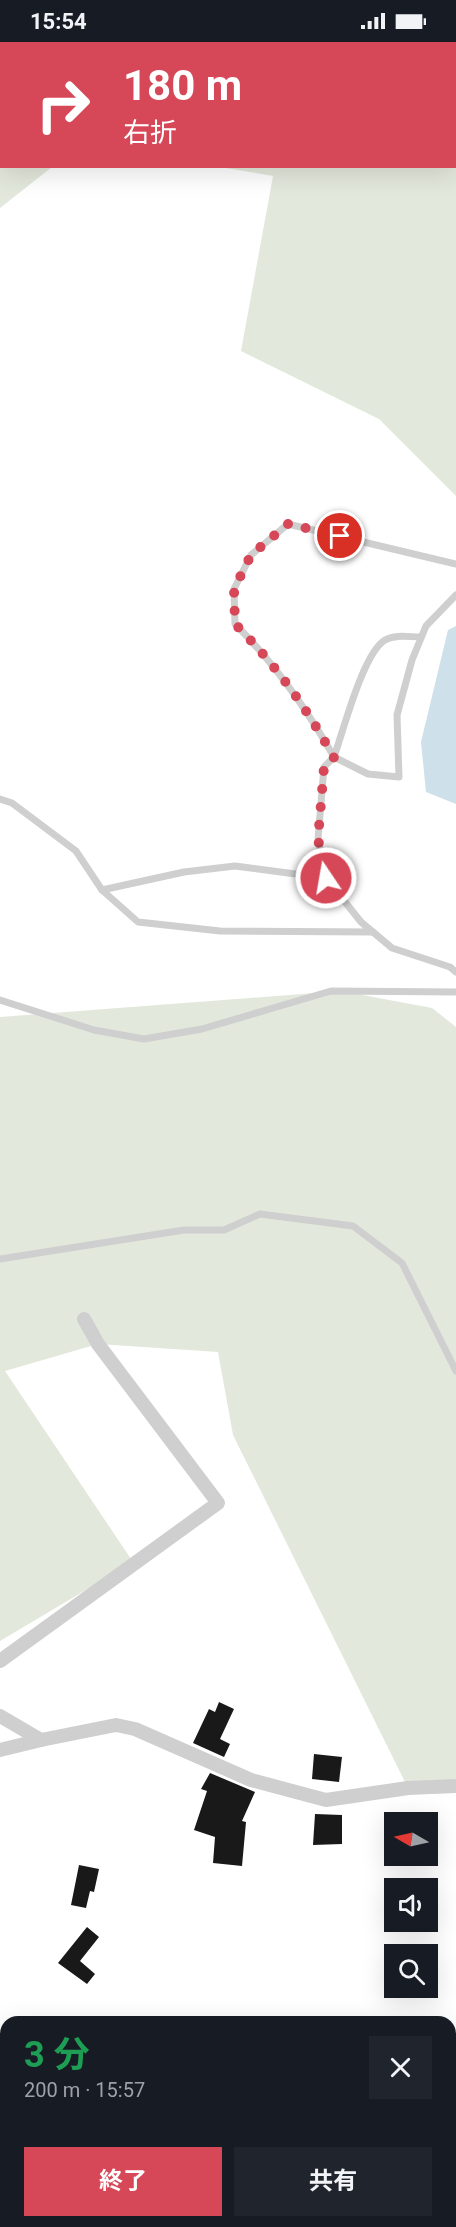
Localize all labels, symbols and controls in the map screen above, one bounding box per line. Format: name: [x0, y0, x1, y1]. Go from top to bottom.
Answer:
text: 15:54: [30, 9, 87, 34]
text: 180 m: [123, 61, 242, 110]
icon: right: [24, 66, 102, 144]
text: 右折: [123, 117, 177, 149]
pin: [314, 510, 365, 561]
icon: arrive: [323, 519, 356, 552]
position arrow: [294, 846, 358, 910]
north arrow: [384, 1812, 438, 1866]
map controls: [384, 1812, 438, 1998]
button: sound: [384, 1878, 438, 1932]
button: search: [384, 1944, 438, 1998]
text: 3 分: [24, 2034, 90, 2076]
button: close: [369, 2036, 432, 2099]
text: 200 m · 15:57: [24, 2078, 145, 2102]
button: 終了: [24, 2147, 222, 2216]
button: 共有: [234, 2147, 432, 2216]

